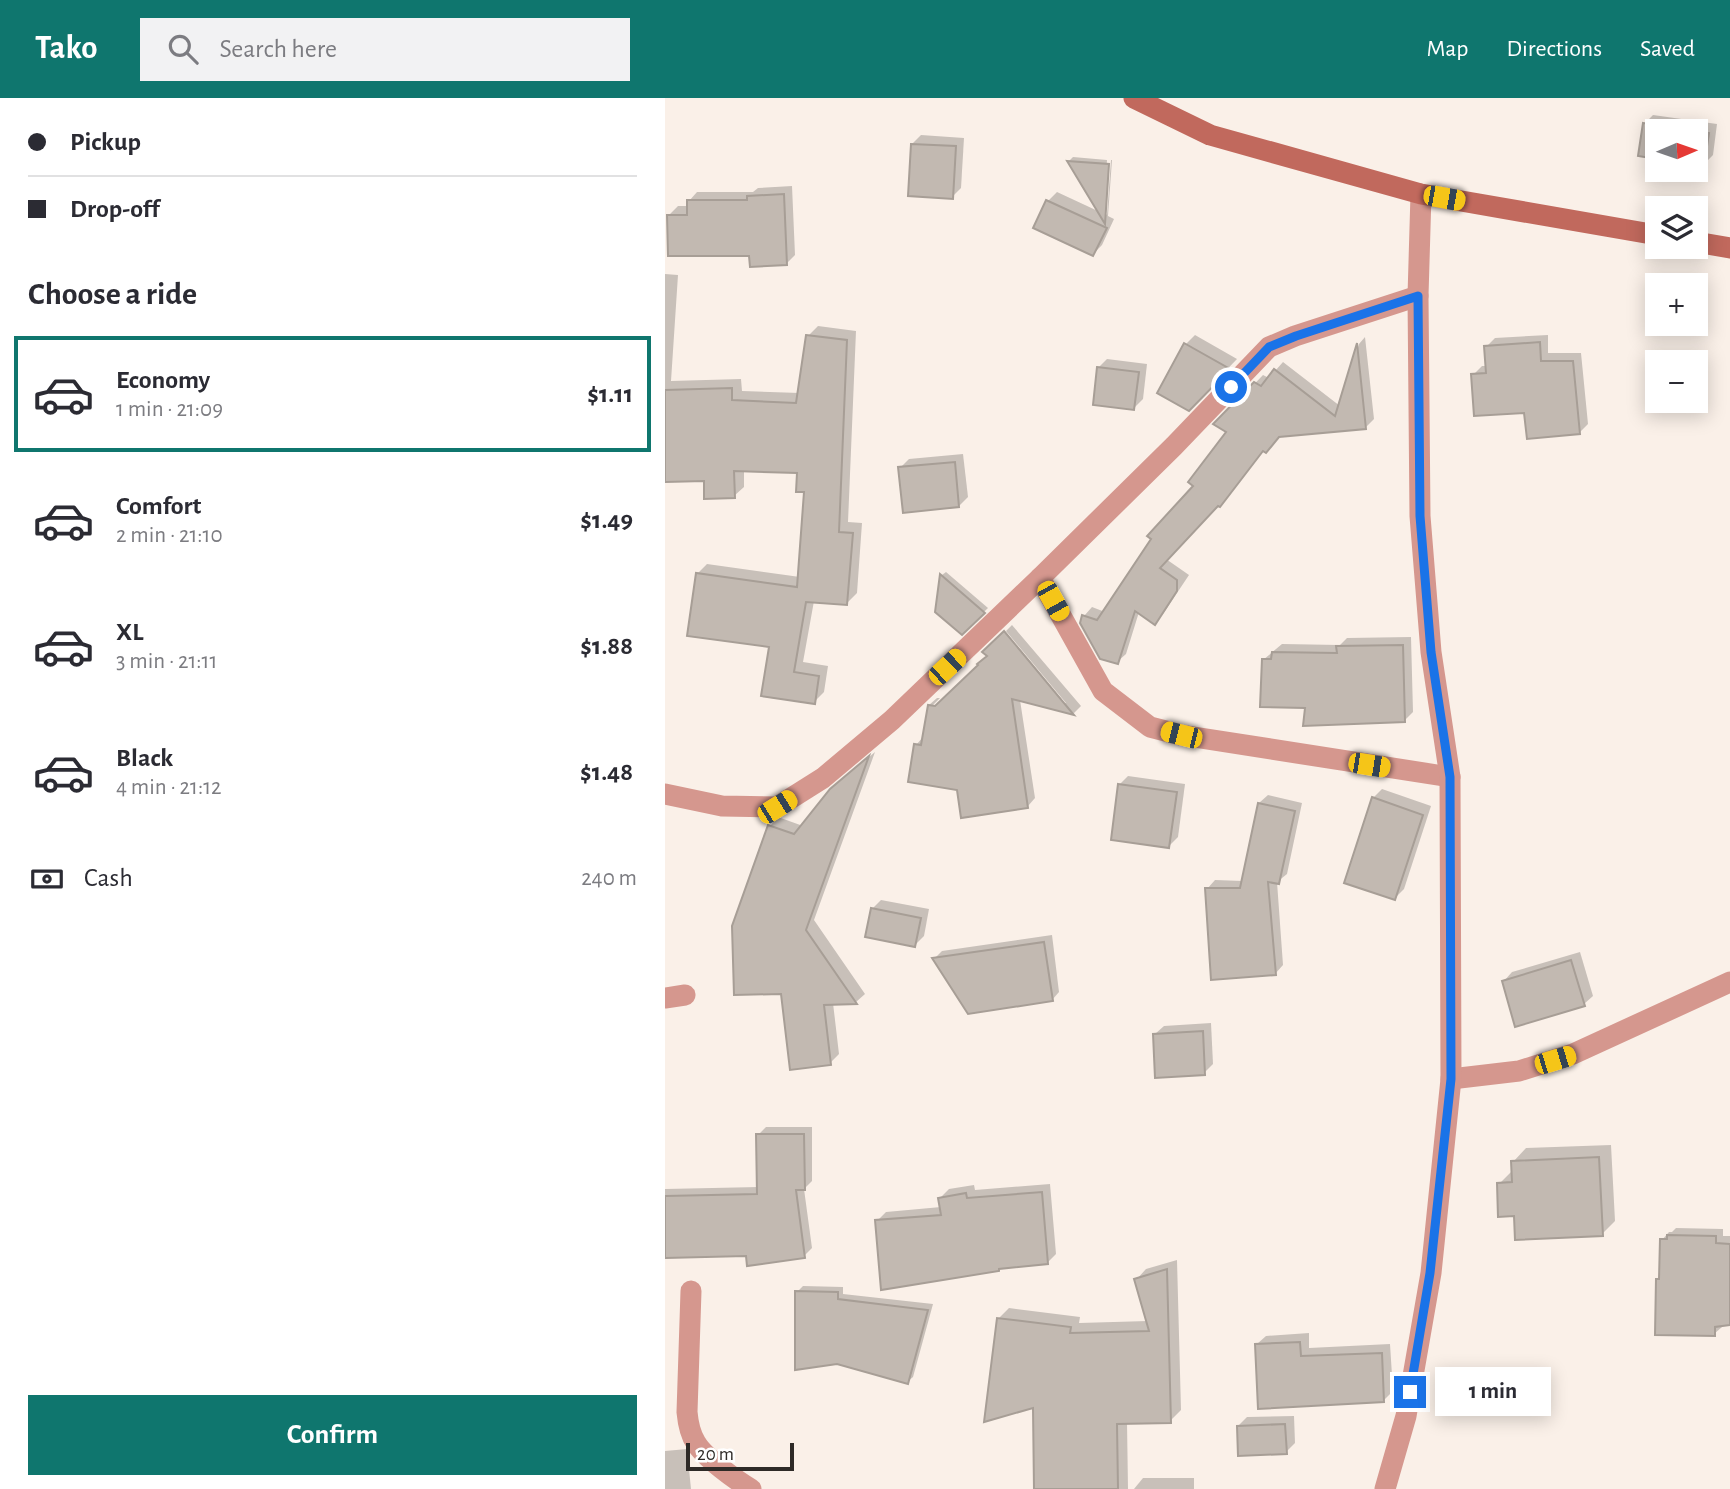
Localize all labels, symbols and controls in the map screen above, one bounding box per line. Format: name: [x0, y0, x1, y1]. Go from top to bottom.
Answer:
search box: [140, 18, 630, 81]
icon: search: [164, 30, 202, 68]
text: Tako: [35, 32, 98, 65]
text: Search here: [220, 36, 337, 62]
text: Map: [1426, 37, 1468, 61]
text: Directions: [1506, 37, 1602, 61]
text: Saved: [1640, 37, 1695, 61]
north arrow: [1645, 119, 1708, 182]
map controls: [1645, 119, 1708, 413]
text: Pickup: [70, 129, 141, 155]
car: [1422, 184, 1467, 212]
text: Drop-off: [70, 196, 159, 222]
button: layers: [1645, 196, 1708, 259]
button: +: [1645, 273, 1708, 336]
text: Choose a ride: [28, 278, 197, 310]
button: −: [1645, 350, 1708, 413]
icon: car: [32, 363, 95, 426]
text: Economy: [116, 367, 210, 393]
route start: [1215, 371, 1247, 403]
text: $1.11: [587, 381, 633, 407]
text: 1 min · 21:09: [116, 398, 223, 421]
icon: car: [32, 489, 95, 552]
text: Comfort: [116, 493, 201, 519]
text: $1.49: [580, 507, 633, 533]
text: 2 min · 21:10: [116, 524, 223, 547]
car: [1034, 578, 1073, 624]
icon: car: [32, 615, 95, 678]
text: XL: [116, 619, 143, 645]
text: $1.88: [580, 633, 633, 659]
car: [925, 645, 970, 689]
text: 3 min · 21:11: [116, 650, 217, 673]
car: [1159, 720, 1204, 750]
icon: car: [32, 741, 95, 804]
text: Black: [116, 745, 173, 771]
car: [1347, 751, 1392, 779]
text: $1.48: [580, 759, 633, 785]
text: 4 min · 21:12: [116, 776, 222, 799]
car: [754, 787, 801, 827]
icon: cash: [28, 860, 66, 898]
text: Cash: [84, 865, 133, 891]
text: 240 m: [581, 867, 637, 890]
car: [1532, 1044, 1579, 1076]
callout: 1 min: [1435, 1368, 1550, 1416]
route end: [1394, 1376, 1426, 1408]
text: 1 min: [1469, 1380, 1517, 1403]
button: Confirm: [28, 1395, 637, 1475]
scale bar: [686, 1440, 795, 1472]
text: 20 m: [697, 1445, 734, 1464]

